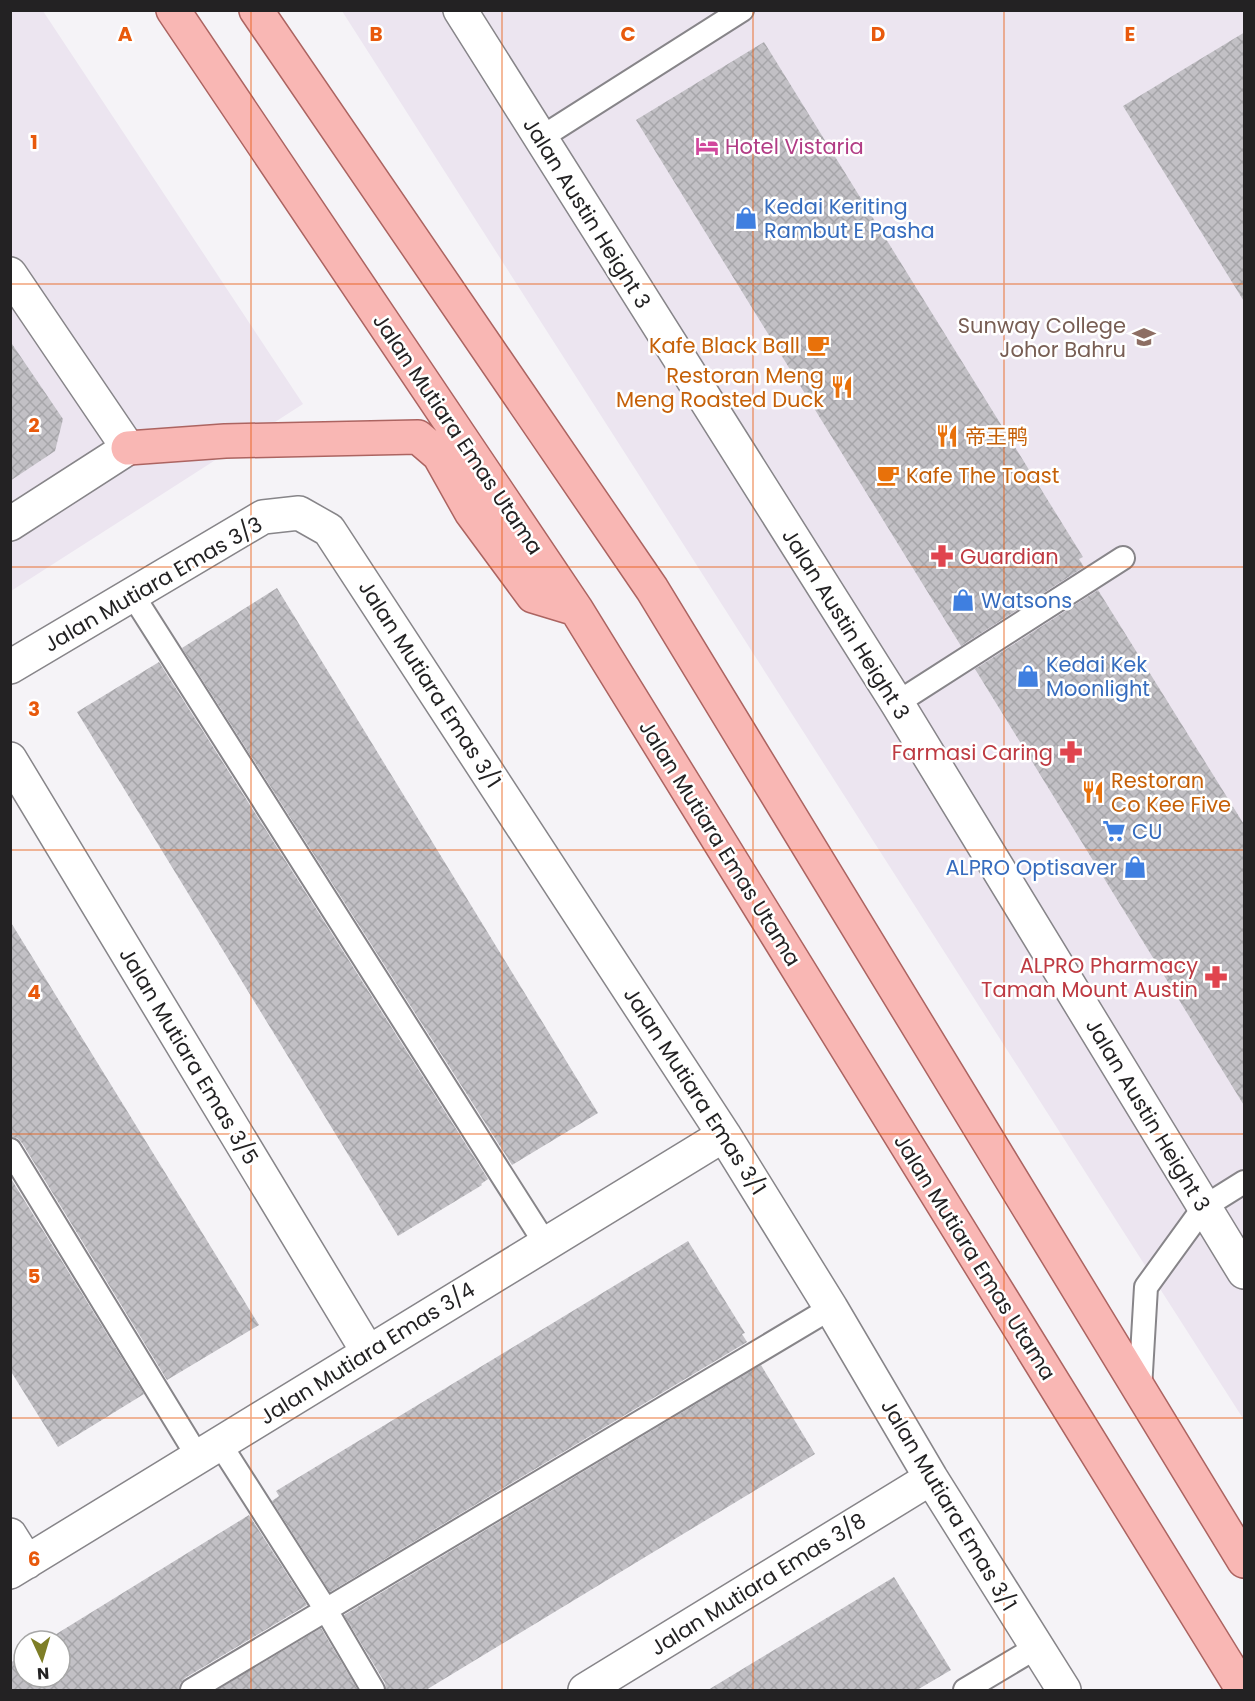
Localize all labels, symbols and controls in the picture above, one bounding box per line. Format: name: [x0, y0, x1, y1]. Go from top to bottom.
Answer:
text: A: [118, 20, 133, 48]
text: B: [369, 20, 383, 48]
text: C: [620, 20, 636, 48]
text: D: [871, 20, 885, 48]
text: E: [1125, 20, 1135, 48]
street label: Jalan Austin Height 3: [516, 112, 658, 314]
text: 1: [30, 128, 38, 156]
place label: Hotel Vistaria: [725, 132, 864, 161]
hotel icon: Hotel Vistaria: [694, 133, 720, 159]
place label: Kedai Keriting Rambut E Pasha: [764, 192, 935, 245]
shop icon: Kedai Keriting Rambut E Pasha: [733, 205, 759, 231]
street label: Jalan Mutiara Emas Utama: [366, 308, 550, 560]
place label: Sunway College Johor Bahru: [958, 311, 1126, 364]
school or university icon: Sunway College Johor Bahru: [1131, 324, 1157, 350]
place label: Kafe Black Ball: [649, 331, 800, 360]
cafe icon: Kafe Black Ball: [805, 332, 831, 358]
place label: Restoran Meng Meng Roasted Duck: [616, 361, 824, 414]
restaurant icon: Restoran Meng Meng Roasted Duck: [829, 374, 855, 400]
text: 2: [28, 411, 40, 439]
place label: 帝王鸭: [965, 422, 1028, 451]
restaurant icon: 帝王鸭: [934, 423, 960, 449]
place label: Kafe The Toast: [906, 461, 1059, 490]
cafe icon: Kafe The Toast: [875, 462, 901, 488]
street label: Jalan Mutiara Emas 3/3: [38, 509, 268, 659]
street label: Jalan Austin Height 3: [775, 523, 917, 725]
place label: Guardian: [960, 542, 1059, 571]
pharmacy icon: Guardian: [929, 543, 955, 569]
street label: Jalan Mutiara Emas 3/1: [352, 575, 508, 793]
place label: Watsons: [981, 586, 1072, 615]
shop icon: Watsons: [950, 587, 976, 613]
place label: Kedai Kek Moonlight: [1046, 650, 1150, 703]
shop icon: Kedai Kek Moonlight: [1015, 663, 1041, 689]
text: 3: [28, 695, 40, 723]
street label: Jalan Mutiara Emas Utama: [632, 715, 808, 971]
place label: Farmasi Caring: [892, 738, 1053, 767]
pharmacy icon: Farmasi Caring: [1058, 739, 1084, 765]
place label: Restoran Co Kee Five: [1111, 766, 1231, 819]
restaurant icon: Restoran Co Kee Five: [1080, 779, 1106, 805]
place label: CU: [1132, 817, 1162, 846]
supermarket icon: CU: [1101, 818, 1127, 844]
place label: ALPRO Optisaver: [945, 853, 1117, 882]
shop icon: ALPRO Optisaver: [1122, 854, 1148, 880]
street label: Jalan Mutiara Emas 3/5: [113, 942, 265, 1170]
place label: ALPRO Pharmacy Taman Mount Austin: [981, 951, 1198, 1004]
pharmacy icon: ALPRO Pharmacy Taman Mount Austin: [1203, 964, 1229, 990]
text: 4: [27, 978, 41, 1006]
street label: Jalan Mutiara Emas 3/1: [617, 982, 773, 1200]
street label: Jalan Austin Height 3: [1079, 1013, 1217, 1217]
street label: Jalan Mutiara Emas Utama: [887, 1129, 1063, 1385]
text: 5: [28, 1262, 41, 1290]
street label: Jalan Mutiara Emas 3/4: [254, 1275, 480, 1431]
street label: Jalan Mutiara Emas 3/1: [874, 1394, 1024, 1616]
street label: Jalan Mutiara Emas 3/8: [645, 1506, 871, 1662]
text: 6: [28, 1545, 40, 1573]
north arrow: [12, 1629, 72, 1689]
text: N: [36, 1662, 50, 1685]

